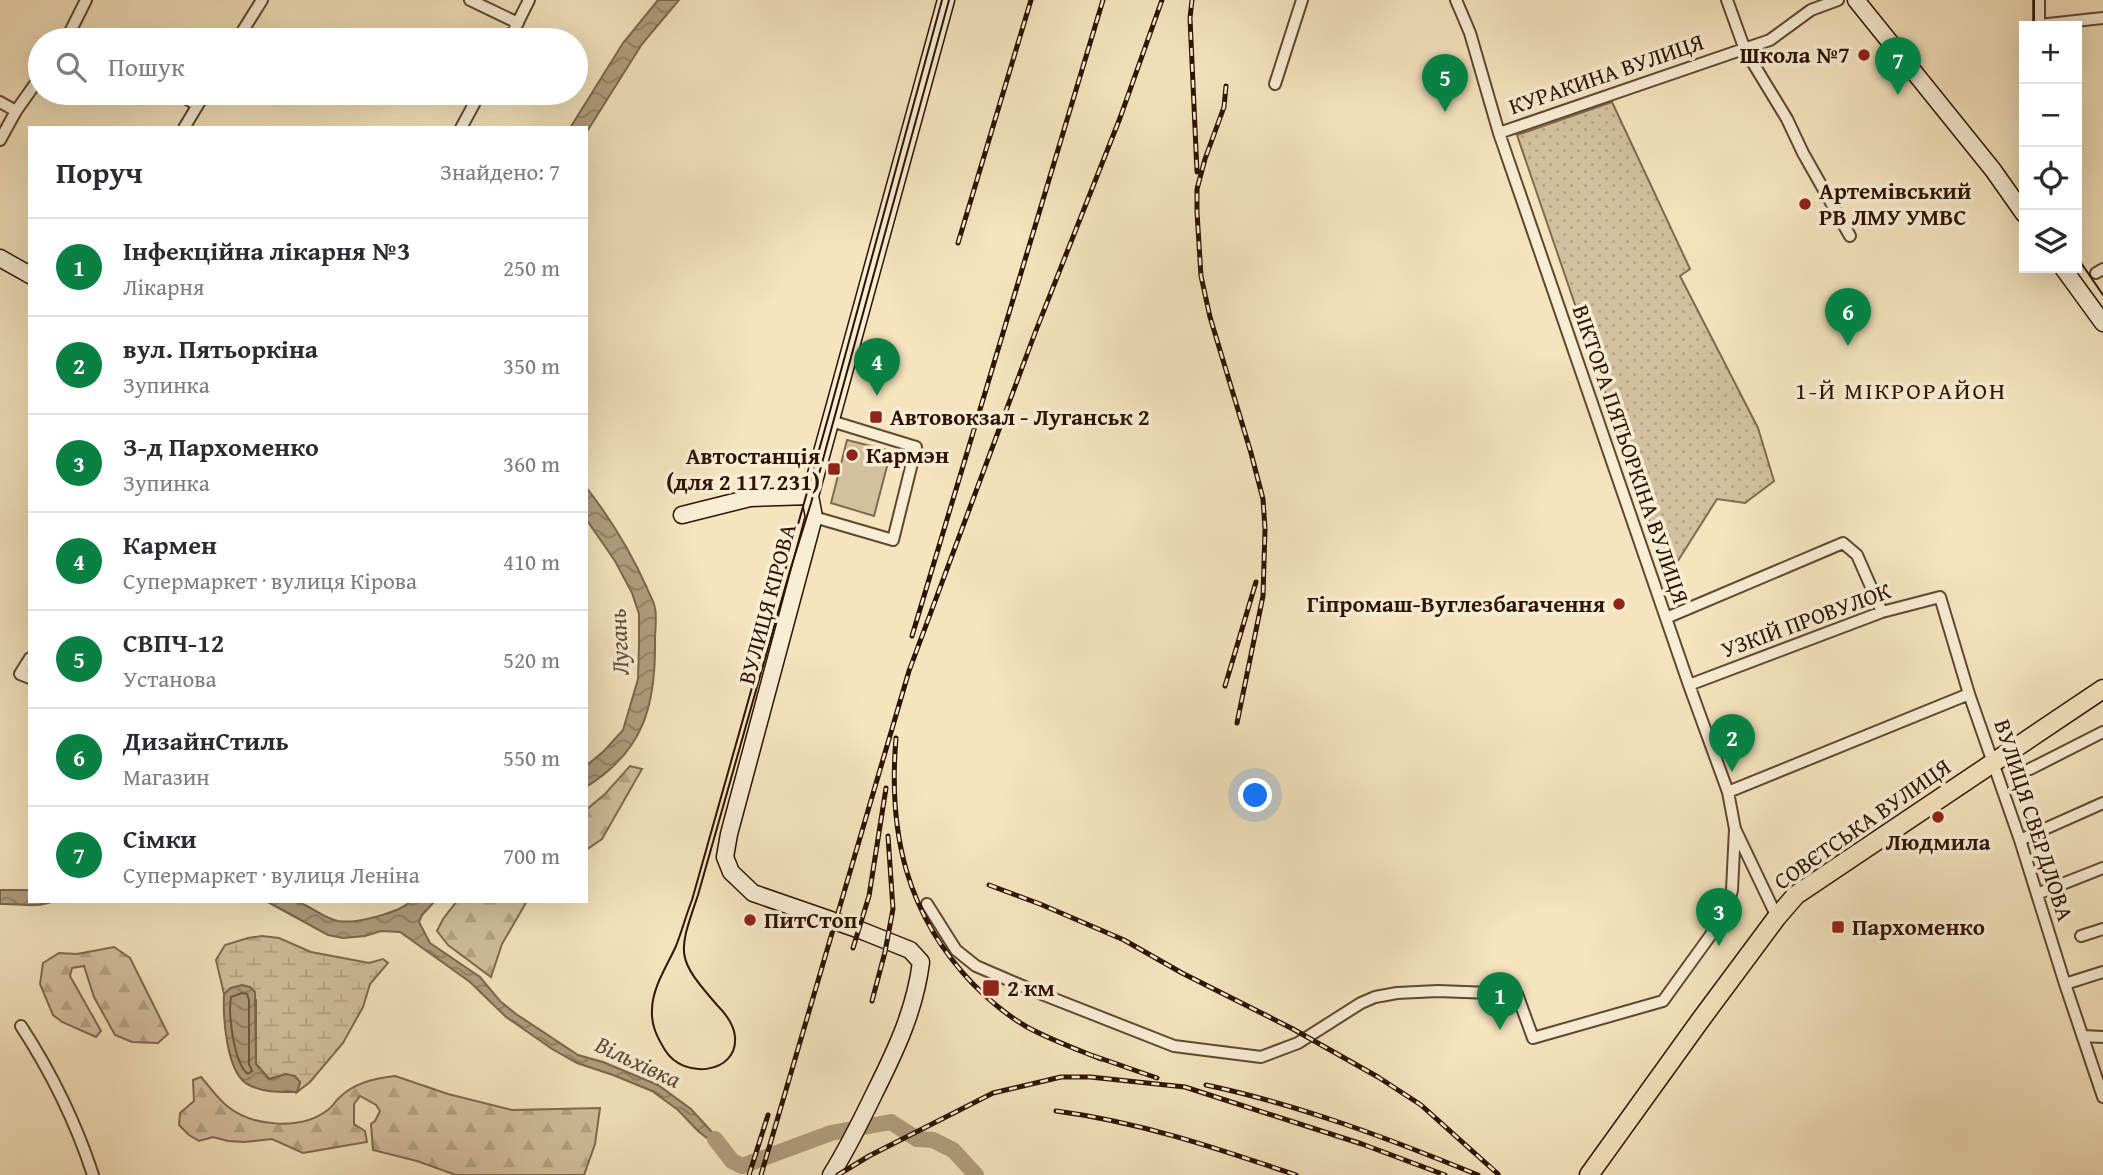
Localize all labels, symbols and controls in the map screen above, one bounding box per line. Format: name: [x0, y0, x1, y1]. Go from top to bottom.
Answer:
map controls: [2019, 21, 2082, 273]
button: +: [2019, 21, 2082, 84]
street label: КУРАКИНА ВУЛИЦЯ: [1504, 25, 1708, 122]
search box: [28, 28, 588, 105]
pin: 7: [1875, 37, 1921, 95]
place label: Школа №7: [1740, 38, 1850, 71]
text: Пошук: [108, 47, 185, 86]
marker: Школа №7: [1856, 47, 1872, 63]
icon: search: [52, 48, 90, 86]
pin: 5: [1422, 54, 1468, 112]
button: −: [2019, 84, 2082, 147]
button: locate: [2019, 147, 2082, 210]
text: Поруч: [56, 150, 143, 194]
text: Знайдено: 7: [440, 155, 560, 188]
place label: Артемівський РВ ЛМУ УМВС: [1819, 174, 1971, 233]
marker: Артемівський РВ ЛМУ УМВС: [1797, 196, 1813, 212]
button: layers: [2019, 210, 2082, 273]
text: Інфекційна лікарня №3: [123, 231, 410, 270]
text: 1: [73, 251, 85, 284]
text: 250 m: [503, 251, 560, 284]
text: Лікарня: [123, 270, 204, 303]
pin: 6: [1825, 288, 1871, 346]
street label: ВІКТОРА ПЯТЬОРКІНА ВУЛИЦЯ: [1565, 300, 1698, 608]
text: вул. Пятьоркіна: [123, 329, 318, 368]
pin: 4: [854, 338, 900, 396]
text: 2: [73, 349, 85, 382]
text: 350 m: [503, 349, 560, 382]
text: Зупинка: [123, 368, 210, 401]
district label: 1-Й МІКРОРАЙОН: [1795, 373, 2007, 408]
place label: Автовокзал - Луганськ 2: [890, 400, 1150, 433]
marker: Автовокзал - Луганськ 2: [868, 409, 884, 425]
text: З-д Пархоменко: [123, 427, 319, 466]
place label: Кармэн: [866, 438, 949, 471]
place label: Автостанція (для 2 117 231): [666, 439, 820, 498]
text: 3: [73, 447, 85, 480]
text: 360 m: [503, 447, 560, 480]
marker: Кармэн: [844, 447, 860, 463]
marker: Автостанція (для 2 117 231): [826, 461, 842, 477]
text: Зупинка: [123, 466, 210, 499]
street label: ВУЛИЦЯ КІРОВА: [729, 520, 804, 688]
text: Кармен: [123, 525, 217, 564]
text: 4: [73, 545, 85, 578]
text: 410 m: [503, 545, 560, 578]
text: Супермаркет · вулиця Кірова: [123, 564, 417, 597]
street label: УЗКІЙ ПРОВУЛОК: [1716, 573, 1895, 666]
place label: Гіпромаш-Вуглезбагачення: [1307, 587, 1605, 620]
marker: Гіпромаш-Вуглезбагачення: [1611, 596, 1627, 612]
water label: Лугань: [599, 608, 638, 676]
text: СВПЧ-12: [123, 623, 224, 662]
text: 5: [73, 643, 85, 676]
text: 520 m: [503, 643, 560, 676]
text: Установа: [123, 662, 217, 695]
pin: 2: [1709, 714, 1755, 772]
street label: ВУЛИЦЯ СВЕРДЛОВА: [1986, 715, 2083, 925]
text: ДизайнСтиль: [123, 721, 289, 760]
text: 6: [73, 741, 85, 774]
text: 550 m: [503, 741, 560, 774]
street label: СОВЄТСЬКА ВУЛИЦЯ: [1767, 750, 1957, 897]
text: Магазин: [123, 760, 210, 793]
your location: [1238, 778, 1272, 812]
marker: Людмила: [1930, 809, 1946, 825]
text: Сімки: [123, 819, 197, 858]
place label: Людмила: [1886, 825, 1991, 858]
text: 7: [73, 839, 85, 872]
text: 700 m: [503, 839, 560, 872]
text: Супермаркет · вулиця Леніна: [123, 858, 420, 891]
pin: 3: [1696, 888, 1742, 946]
place label: ПитСтоп: [764, 903, 858, 936]
place label: Пархоменко: [1852, 910, 1985, 943]
marker: ПитСтоп: [742, 912, 758, 928]
marker: Пархоменко: [1830, 919, 1846, 935]
place label: 2 км: [1007, 971, 1055, 1004]
pin: 1: [1477, 972, 1523, 1030]
marker: 2 км: [981, 978, 1001, 998]
water label: Вільхівка: [589, 1026, 687, 1097]

